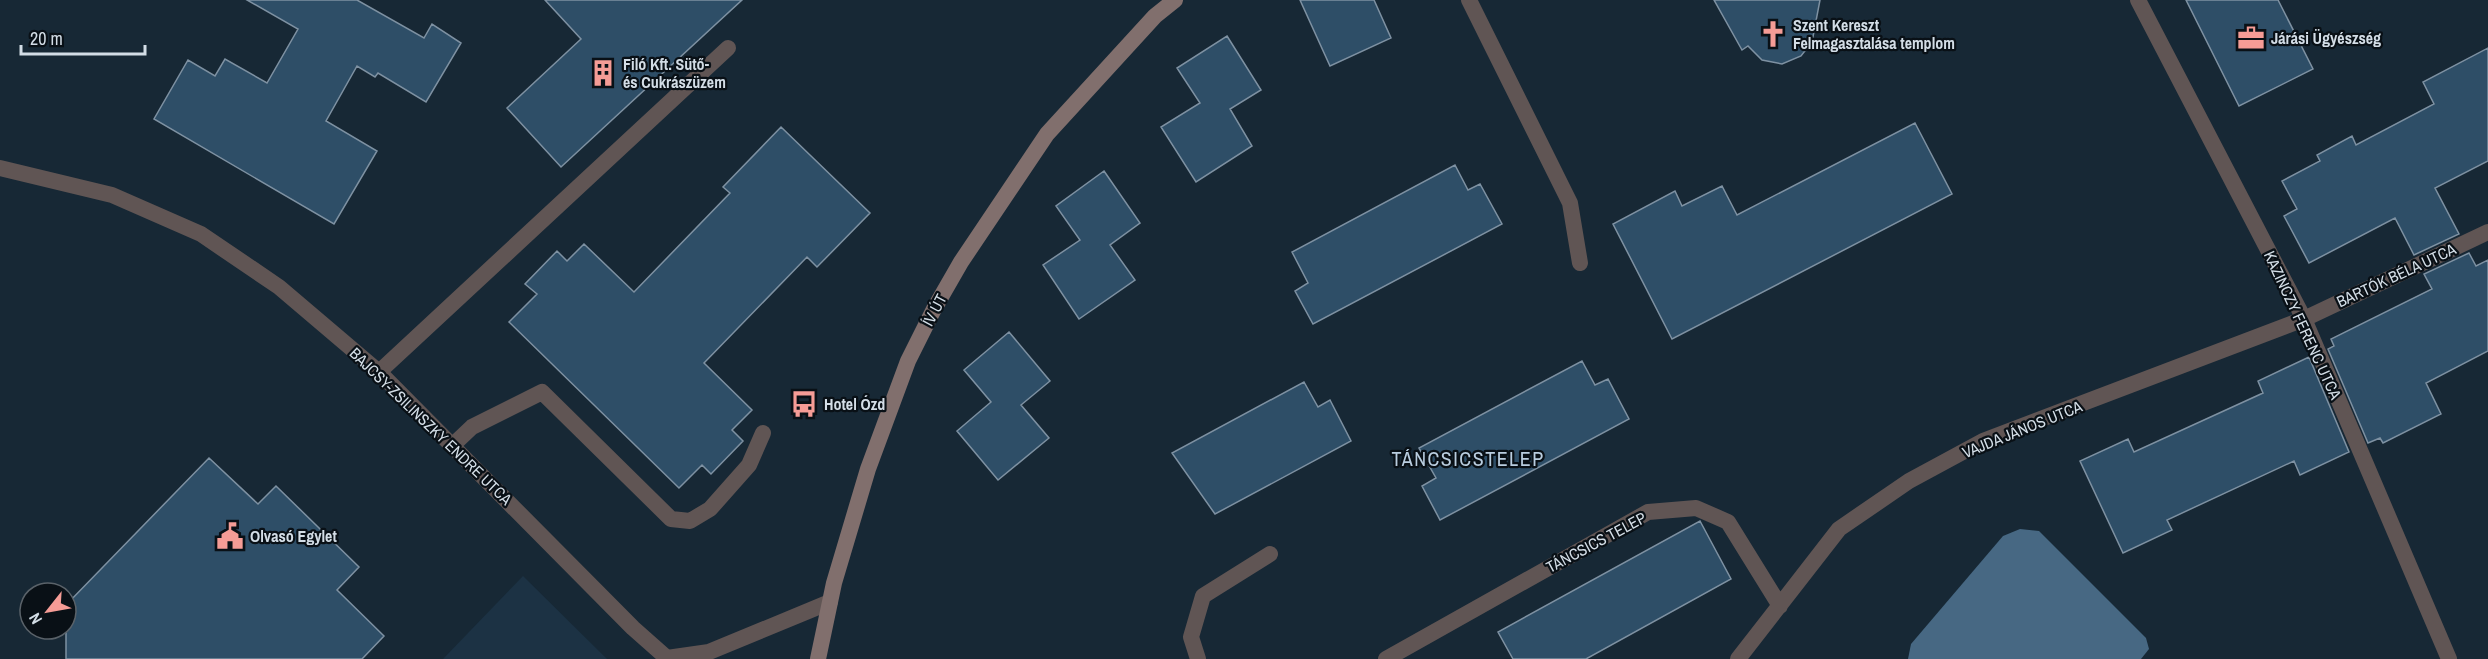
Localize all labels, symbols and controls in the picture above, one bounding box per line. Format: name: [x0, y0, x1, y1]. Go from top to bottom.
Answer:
place label: Szent Kereszt Felmagasztalása templom: [1793, 14, 1955, 54]
scale bar: [21, 18, 146, 56]
church icon: Szent Kereszt Felmagasztalása templom: [1758, 19, 1788, 49]
office icon: Járási Ügyészség: [2236, 23, 2266, 53]
text: 20 m: [30, 26, 63, 51]
place label: Járási Ügyészség: [2271, 27, 2381, 49]
place label: Filó Kft. Sütő- és Cukrászüzem: [623, 53, 726, 93]
building icon: Filó Kft. Sütő- és Cukrászüzem: [588, 58, 618, 88]
street label: BARTÓK BÉLA UTCA: [2333, 238, 2459, 312]
street label: KAZINCZY FERENC UTCA: [2259, 247, 2347, 403]
street label: ÍV ÚT: [916, 290, 952, 330]
street label: BAJCSY-ZSILINSZKY ENDRE UTCA: [345, 342, 517, 510]
bus stop icon: Hotel Ózd: [789, 389, 819, 419]
place label: Hotel Ózd: [824, 393, 885, 415]
street label: VAJDA JÁNOS UTCA: [1959, 395, 2085, 463]
district label: TÁNCSICSTELEP: [1391, 445, 1545, 472]
street label: TÁNCSICS TELEP: [1542, 506, 1650, 578]
public building icon: Olvasó Egylet: [215, 521, 245, 551]
place label: Olvasó Egylet: [250, 525, 337, 547]
north arrow: [18, 581, 78, 641]
text: N: [23, 609, 47, 628]

